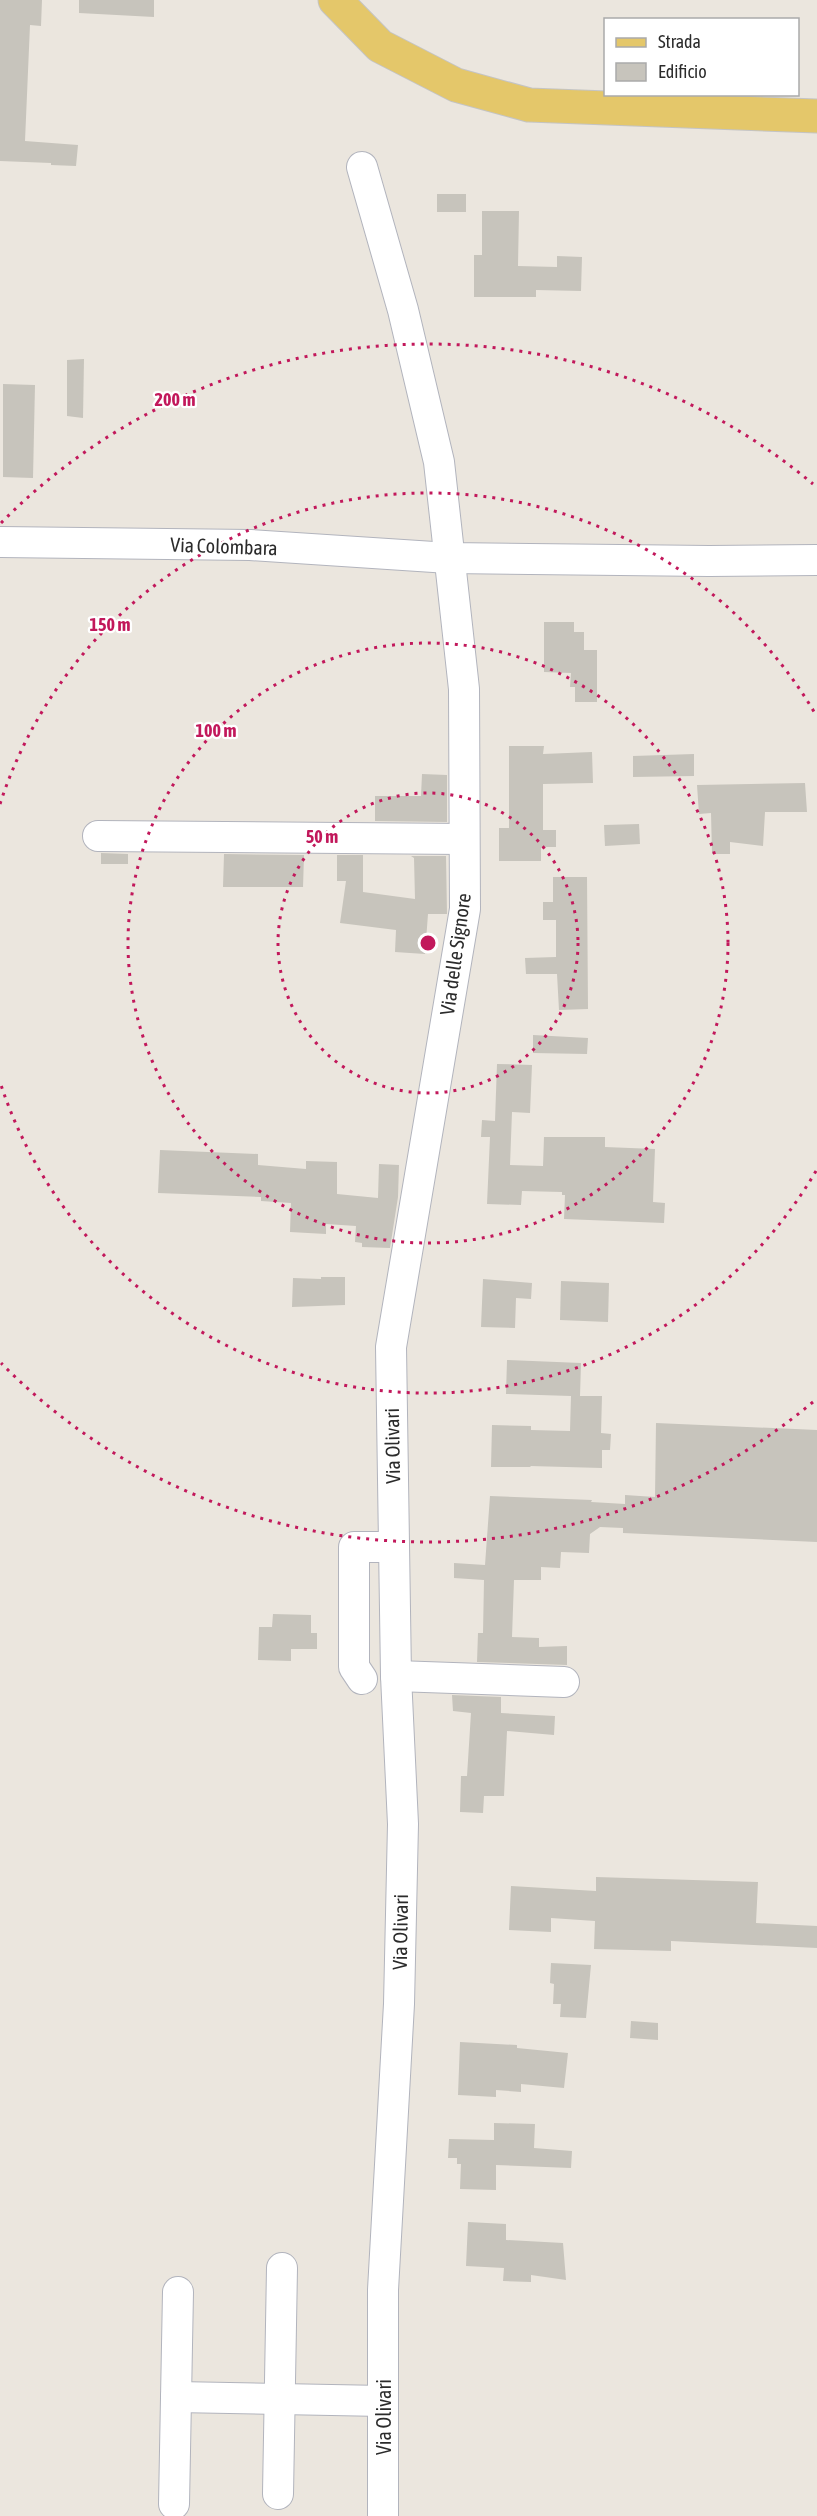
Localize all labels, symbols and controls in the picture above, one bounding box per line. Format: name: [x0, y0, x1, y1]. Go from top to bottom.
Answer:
legend: [604, 18, 799, 96]
text: Strada: [658, 31, 701, 52]
text: Edificio: [658, 61, 707, 82]
text: 200 m: [155, 389, 195, 410]
street label: Via Colombara: [170, 533, 278, 559]
text: 150 m: [90, 614, 130, 635]
text: 100 m: [196, 720, 236, 741]
text: 50 m: [306, 826, 338, 847]
street label: Via delle Signore: [435, 892, 475, 1016]
centre of rings: [418, 933, 438, 953]
street label: Via Olivari: [380, 1408, 404, 1484]
street label: Via Olivari: [388, 1894, 412, 1970]
street label: Via Olivari: [372, 2379, 395, 2455]

